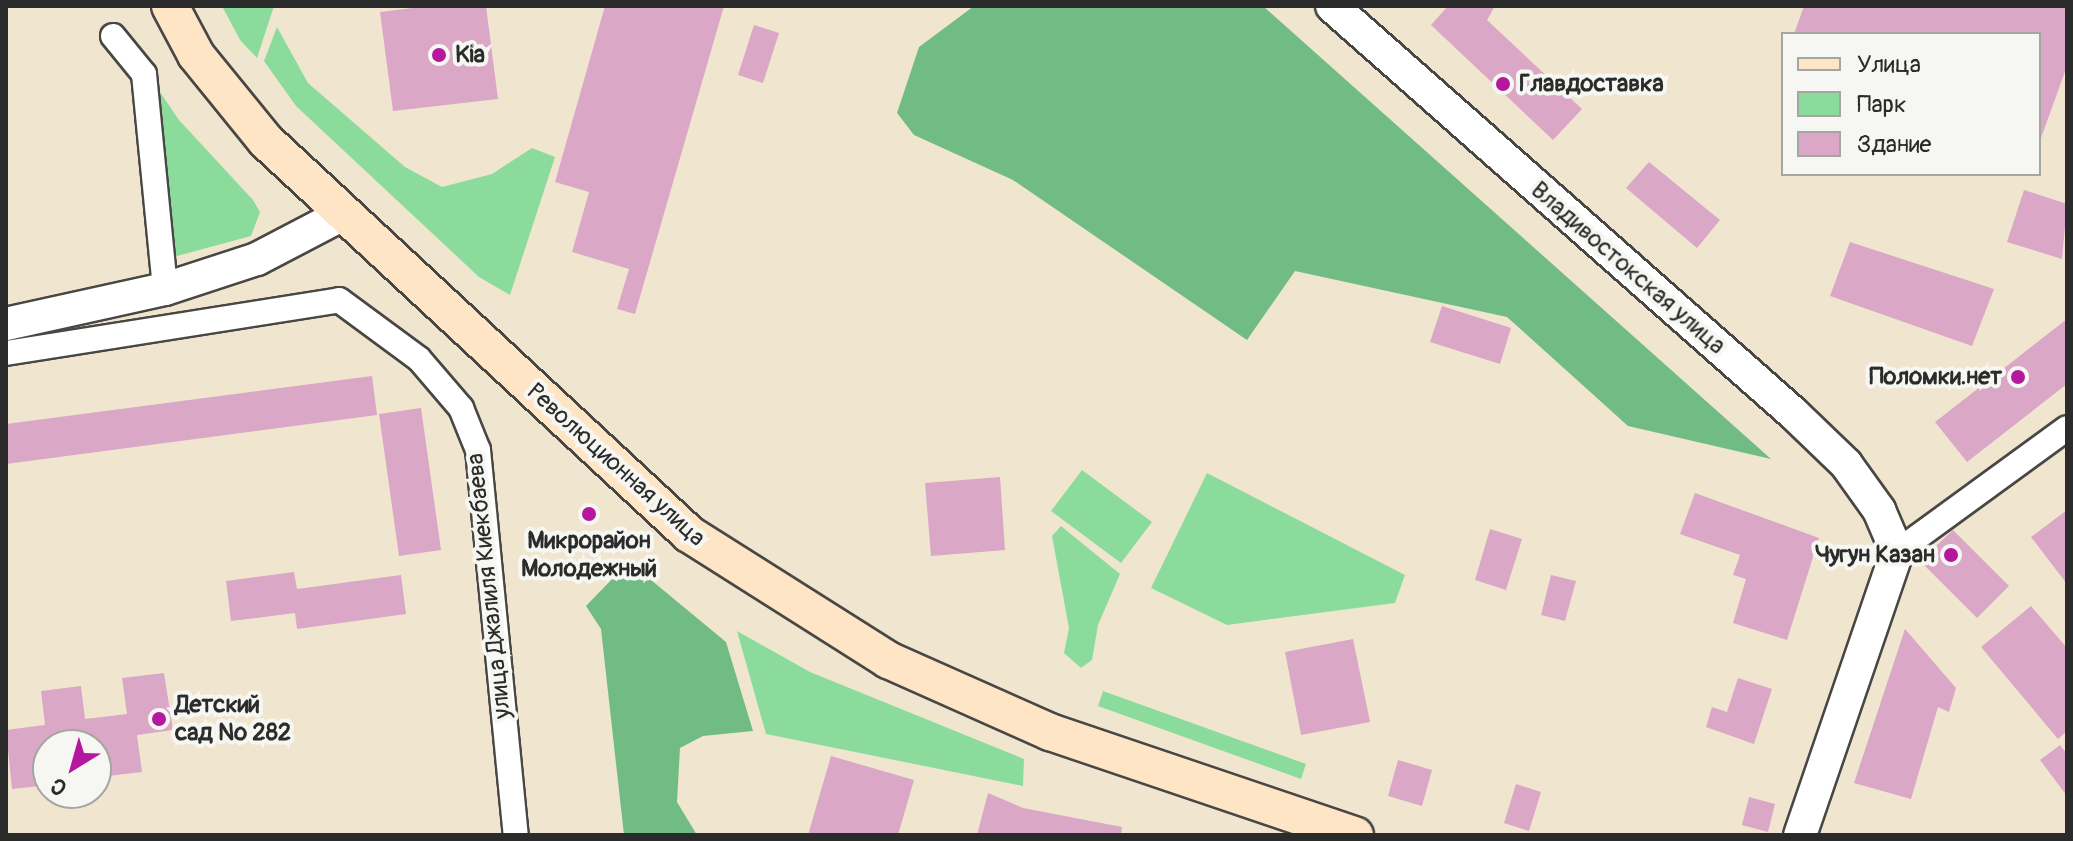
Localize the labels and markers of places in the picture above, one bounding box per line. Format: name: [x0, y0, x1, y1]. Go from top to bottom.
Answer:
place label: Kia: [455, 41, 485, 69]
marker: Kia: [430, 46, 448, 64]
place label: Главдоставка: [1519, 70, 1664, 98]
marker: Главдоставка: [1494, 75, 1512, 93]
place label: Поломки.нет: [1869, 363, 2002, 391]
marker: Поломки.нет: [2009, 368, 2027, 386]
marker: Микрорайон Молодежный: [580, 505, 598, 523]
place label: Микрорайон Молодежный: [521, 527, 657, 583]
place label: Чугун Казан: [1815, 541, 1935, 569]
marker: Чугун Казан: [1942, 546, 1960, 564]
place label: Детский сад № 282: [175, 691, 291, 747]
marker: Детский сад № 282: [150, 710, 168, 728]

